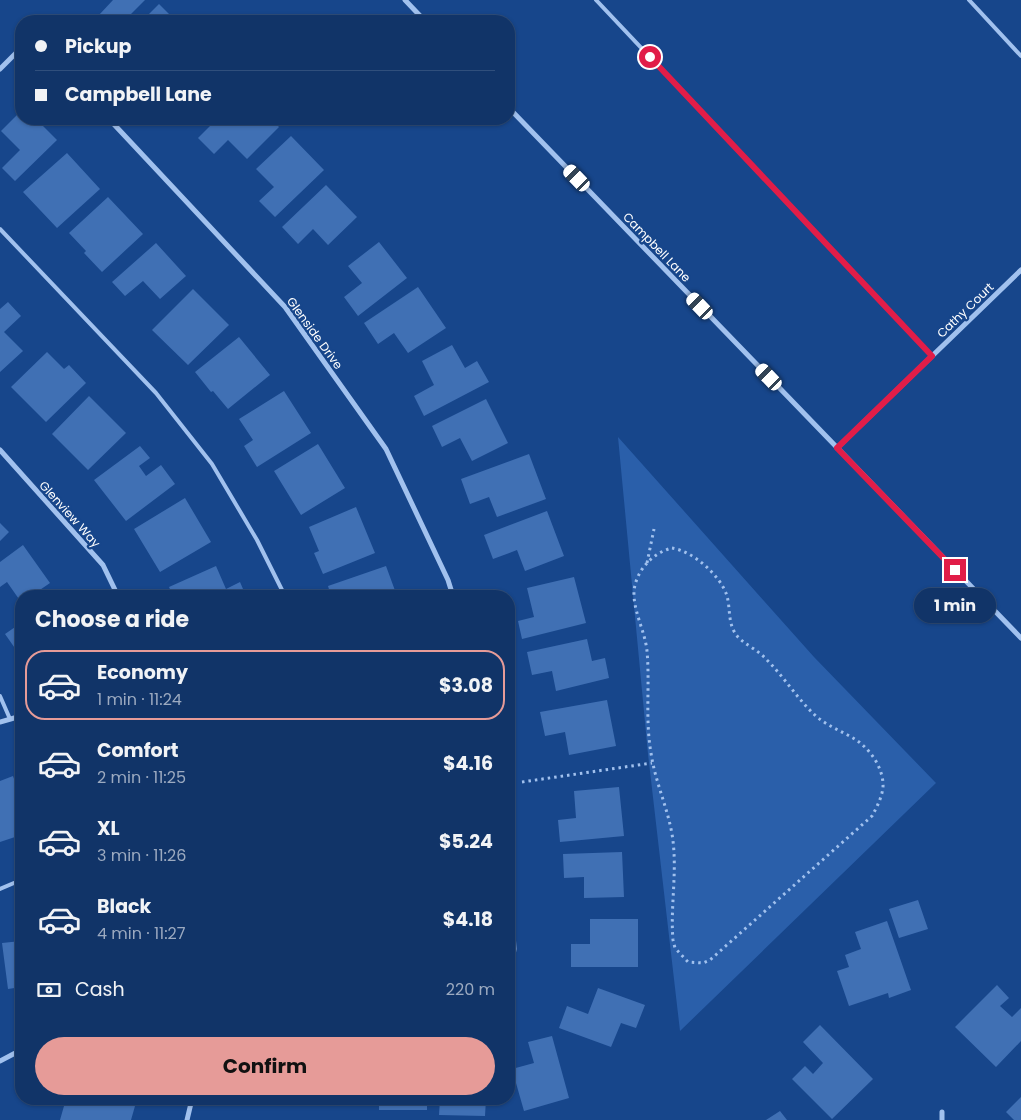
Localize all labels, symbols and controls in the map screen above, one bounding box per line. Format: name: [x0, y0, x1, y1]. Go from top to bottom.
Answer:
text: Pickup: [65, 33, 131, 60]
route start: [639, 46, 661, 68]
text: Campbell Lane: [65, 81, 212, 108]
car: [561, 162, 592, 194]
street label: Campbell Lane: [619, 208, 695, 286]
street label: Cathy Court: [933, 279, 997, 341]
car: [684, 290, 715, 322]
street label: Glenside Drive: [283, 293, 347, 373]
car: [753, 361, 784, 393]
street label: Glenview Way: [36, 477, 105, 551]
route end: [944, 559, 966, 581]
callout: 1 min: [914, 588, 996, 622]
text: 1 min: [934, 594, 976, 617]
text: Choose a ride: [35, 604, 189, 635]
text: Economy: [97, 659, 188, 686]
icon: car: [37, 663, 82, 708]
text: $3.08: [439, 672, 493, 699]
text: 1 min · 11:24: [97, 688, 182, 711]
text: Comfort: [97, 737, 179, 764]
icon: car: [37, 741, 82, 786]
text: $4.16: [443, 750, 493, 777]
text: 2 min · 11:25: [97, 766, 186, 789]
text: XL: [97, 815, 120, 842]
icon: car: [37, 819, 82, 864]
text: $5.24: [439, 828, 493, 855]
text: 3 min · 11:26: [97, 844, 186, 867]
text: Black: [97, 893, 151, 920]
icon: car: [37, 897, 82, 942]
text: $4.18: [443, 906, 493, 933]
text: 4 min · 11:27: [97, 922, 186, 945]
icon: cash: [35, 976, 63, 1004]
text: Cash: [75, 976, 125, 1003]
text: 220 m: [446, 978, 495, 1001]
button: Confirm: [35, 1037, 495, 1095]

